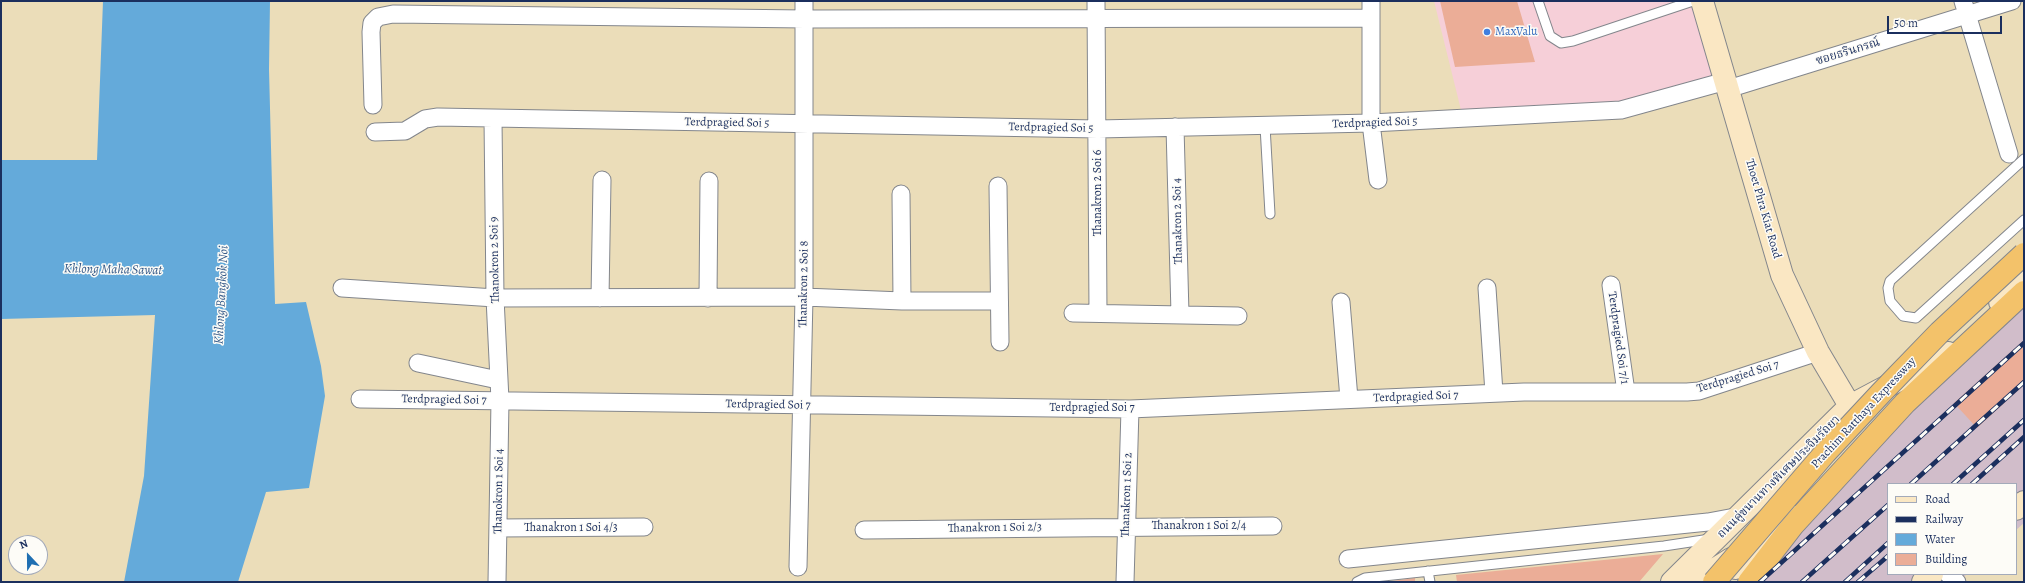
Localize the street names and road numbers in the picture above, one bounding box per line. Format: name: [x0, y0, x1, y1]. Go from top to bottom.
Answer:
street label: ซอยธรินกรณ์: [1814, 35, 1882, 69]
street label: Terdpragied Soi 5: [1332, 114, 1418, 132]
street label: Terdpragied Soi 5: [684, 115, 770, 131]
street label: Terdpragied Soi 5: [1008, 120, 1094, 136]
street label: Thanakron 2 Soi 6: [1091, 150, 1105, 236]
street label: Thoet Phra Kiat Road: [1742, 158, 1784, 260]
street label: Thanakron 2 Soi 4: [1170, 178, 1186, 264]
street label: Thanokron 2 Soi 9: [487, 216, 503, 304]
street label: Thanakron 2 Soi 8: [796, 241, 812, 327]
street label: Terdpragied Soi 7/1: [1604, 291, 1632, 385]
street label: Prachim Ratthaya Expressway: [1809, 354, 1919, 472]
street label: Terdpragied Soi 7: [1695, 358, 1781, 396]
street label: Terdpragied Soi 7: [1373, 388, 1459, 406]
street label: Terdpragied Soi 7: [401, 392, 487, 408]
street label: Terdpragied Soi 7: [725, 397, 811, 413]
street label: Terdpragied Soi 7: [1049, 401, 1135, 415]
street label: ถนนคู่ขนานทางพิเศษประจิมรัถยา: [1715, 413, 1843, 541]
street label: Thanokron 1 Soi 4: [491, 448, 507, 534]
street label: Thanakron 1 Soi 2: [1118, 452, 1136, 538]
street label: Thanakron 1 Soi 2/4: [1152, 519, 1246, 533]
street label: Thanakron 1 Soi 2/3: [948, 520, 1042, 536]
street label: Thanakron 1 Soi 4/3: [524, 521, 618, 535]

